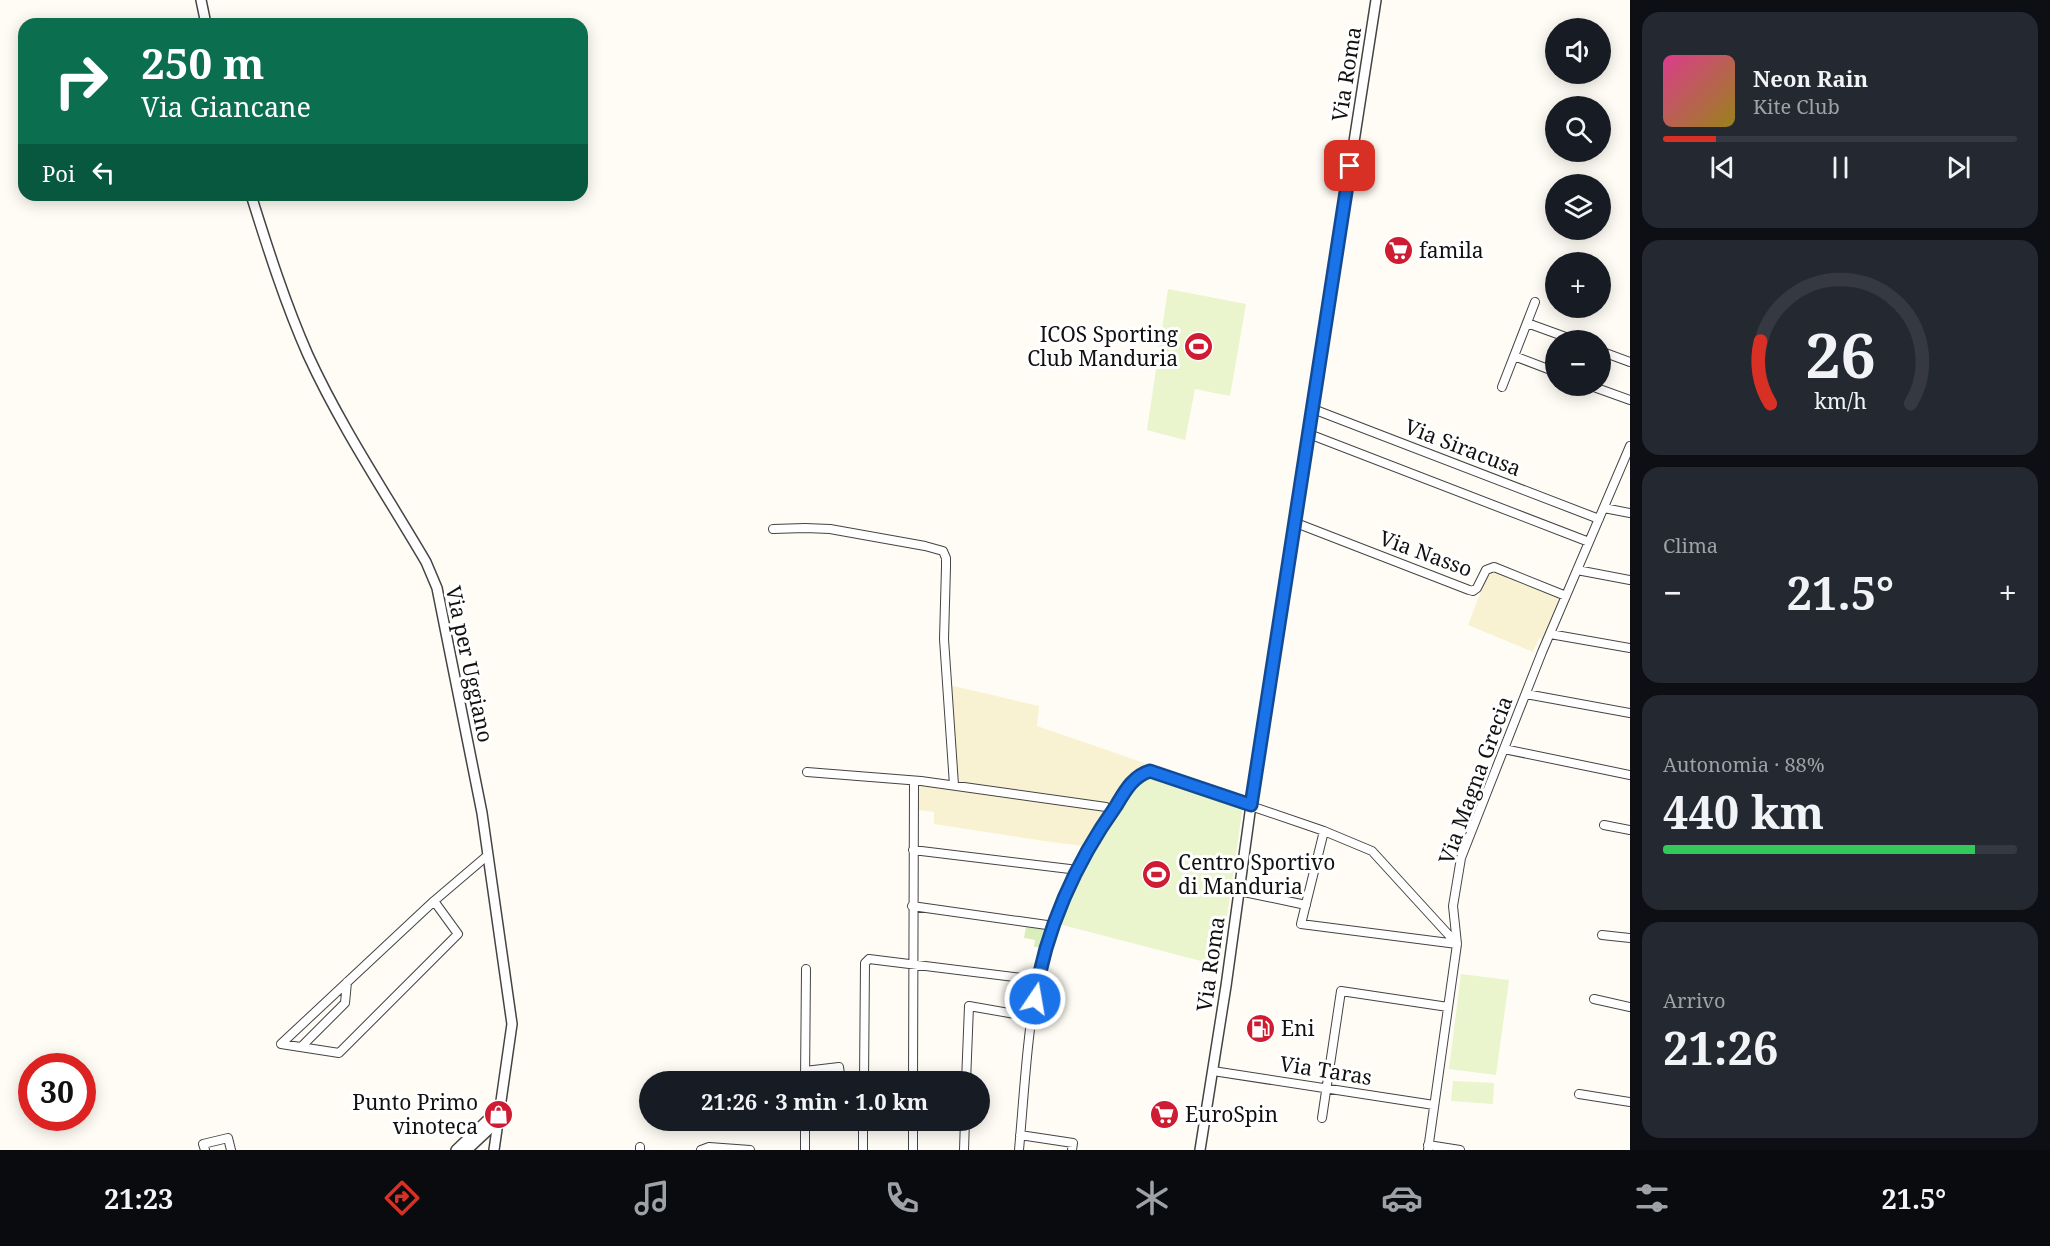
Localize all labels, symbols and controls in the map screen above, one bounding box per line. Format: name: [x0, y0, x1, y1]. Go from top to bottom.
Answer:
map controls: [1545, 18, 1611, 396]
button: sound: [1545, 18, 1611, 84]
street label: Via Roma: [1325, 25, 1367, 123]
text: 250 m: [141, 34, 265, 91]
icon: right: [42, 42, 120, 120]
text: Neon Rain: [1753, 63, 1868, 93]
text: Via Giancane: [141, 88, 311, 125]
text: Kite Club: [1753, 93, 1840, 120]
button: search: [1545, 96, 1611, 162]
pin: [1324, 140, 1375, 191]
icon: arrive: [1333, 149, 1366, 182]
icon: previous: [1706, 151, 1739, 184]
icon: pause: [1824, 151, 1857, 184]
icon: next: [1942, 151, 1975, 184]
icon: left: [87, 156, 120, 189]
text: Poi: [42, 158, 75, 188]
button: layers: [1545, 174, 1611, 240]
supermarket icon: famila: [1382, 234, 1414, 266]
place label: famila: [1419, 236, 1483, 264]
button: +: [1545, 252, 1611, 318]
text: 26: [1805, 312, 1875, 397]
place label: ICOS Sporting Club Manduria: [1027, 320, 1179, 372]
sports icon: ICOS Sporting Club Manduria: [1183, 330, 1215, 362]
button: −: [1545, 330, 1611, 396]
text: km/h: [1814, 387, 1867, 416]
street label: Via Siracusa: [1401, 412, 1525, 482]
street label: Via Nasso: [1376, 523, 1476, 583]
text: Clima: [1663, 532, 1718, 559]
text: 21.5°: [1787, 562, 1894, 623]
text: −: [1663, 570, 1682, 615]
text: +: [1999, 570, 2017, 615]
street label: Via per Uggiano: [440, 583, 500, 745]
street label: Via Magna Grecia: [1432, 692, 1518, 868]
text: Autonomia · 88%: [1663, 751, 1825, 778]
text: 440 km: [1663, 781, 1824, 842]
place label: Centro Sportivo di Manduria: [1178, 848, 1335, 900]
sports icon: Centro Sportivo di Manduria: [1141, 858, 1173, 890]
street label: Via Roma: [1189, 915, 1231, 1013]
position arrow: [1003, 967, 1067, 1031]
text: Arrivo: [1663, 987, 1725, 1014]
fuel station icon: Eni: [1244, 1012, 1276, 1044]
place label: Eni: [1281, 1014, 1315, 1042]
text: 21:26: [1663, 1017, 1778, 1078]
street label: Via Taras: [1278, 1049, 1374, 1091]
speed limit sign: 30: [18, 1053, 96, 1131]
text: 21:26 · 3 min · 1.0 km: [701, 1086, 928, 1116]
place label: Punto Primo vinoteca: [352, 1088, 478, 1140]
shop icon: Punto Primo vinoteca: [483, 1098, 515, 1130]
supermarket icon: EuroSpin: [1148, 1098, 1180, 1130]
place label: EuroSpin: [1185, 1100, 1278, 1128]
icon: directions: [381, 1177, 423, 1219]
icon: music: [631, 1177, 673, 1219]
icon: phone: [881, 1177, 923, 1219]
icon: climate: [1131, 1177, 1173, 1219]
icon: car: [1381, 1177, 1423, 1219]
icon: filters: [1631, 1177, 1673, 1219]
text: 21:23: [104, 1180, 173, 1217]
text: 21.5°: [1881, 1180, 1946, 1217]

